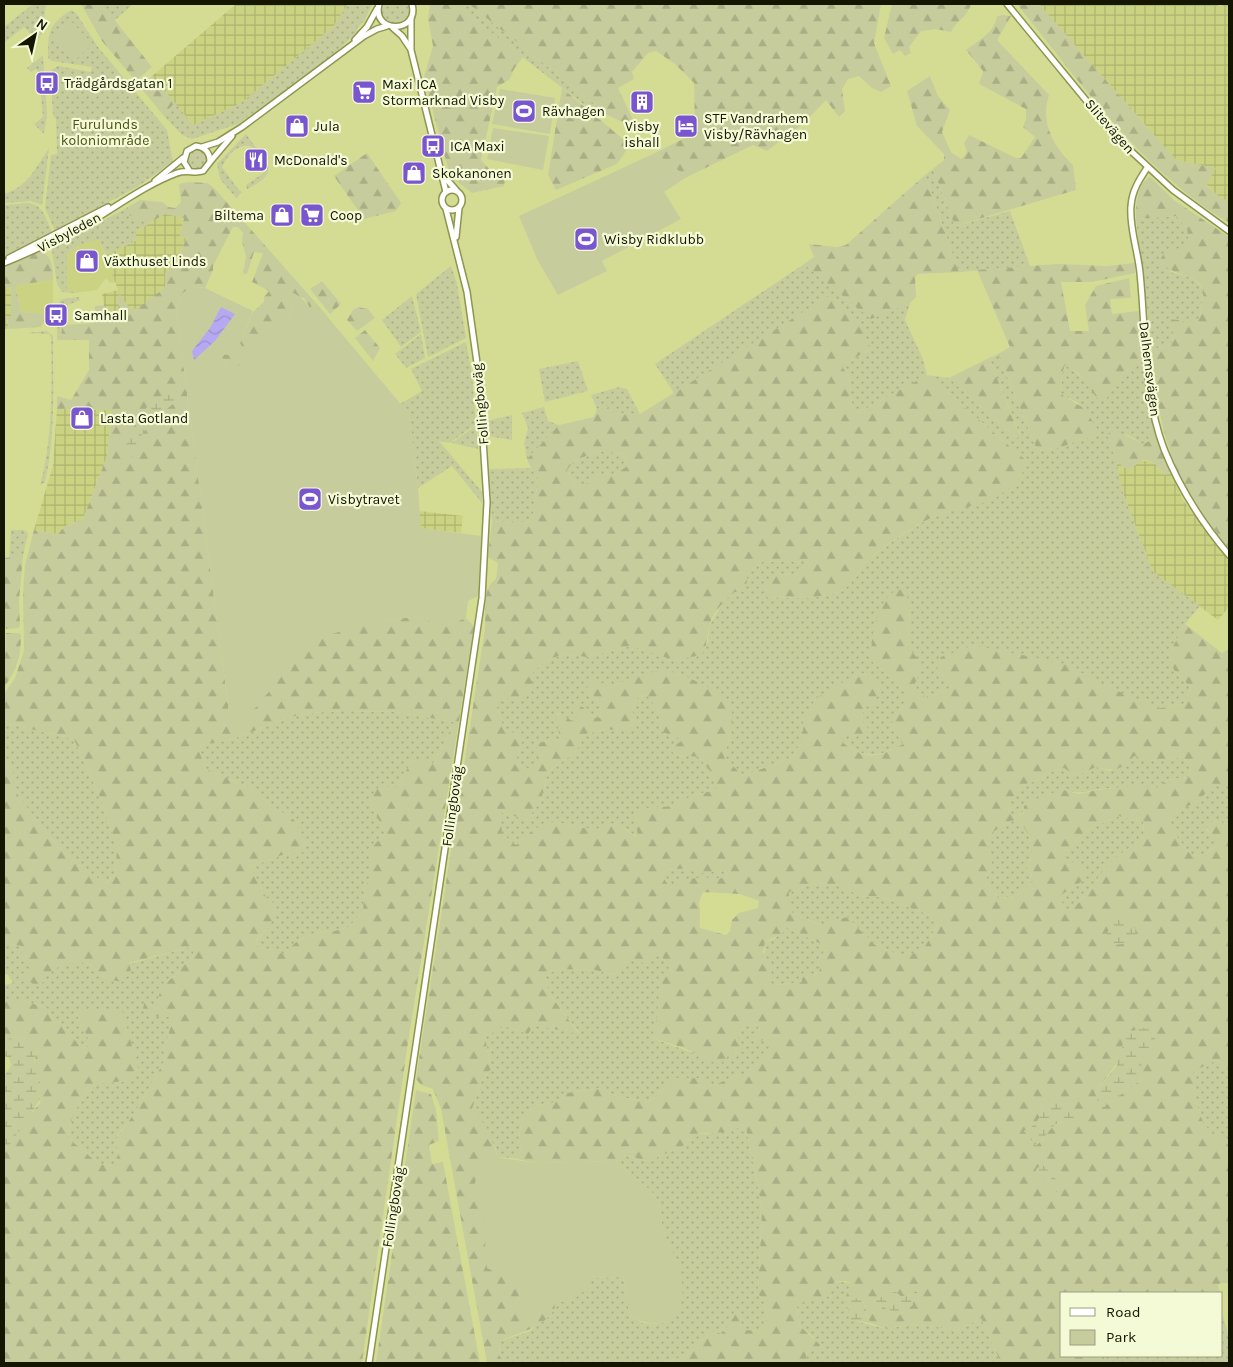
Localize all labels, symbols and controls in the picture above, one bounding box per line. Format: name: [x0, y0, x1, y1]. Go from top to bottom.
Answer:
north arrow: [10, 10, 60, 60]
text: N: [33, 15, 51, 34]
bus stop icon: Trädgårdsgatan 1: [34, 70, 60, 96]
place label: Trädgårdsgatan 1: [64, 75, 172, 92]
place label: Maxi ICA Stormarknad Visby: [382, 76, 505, 109]
supermarket icon: Maxi ICA Stormarknad Visby: [351, 79, 377, 105]
building icon: Visby ishall: [629, 89, 655, 115]
street label: Slitevägen: [1081, 95, 1138, 157]
sports icon: Rävhagen: [511, 98, 537, 124]
place label: Rävhagen: [542, 103, 605, 120]
place label: STF Vandrarhem Visby/Rävhagen: [704, 110, 809, 143]
shop icon: Jula: [284, 113, 310, 139]
hotel icon: STF Vandrarhem Visby/Rävhagen: [673, 113, 699, 139]
park label: Furulunds koloniområde: [61, 116, 149, 149]
place label: Jula: [314, 118, 340, 135]
place label: Visby ishall: [624, 118, 660, 151]
bus stop icon: ICA Maxi: [420, 133, 446, 159]
place label: ICA Maxi: [450, 138, 505, 155]
restaurant icon: McDonald's: [243, 147, 269, 173]
place label: McDonald's: [274, 152, 348, 169]
shop icon: Skokanonen: [401, 160, 427, 186]
place label: Skokanonen: [432, 165, 512, 182]
shop icon: Biltema: [269, 202, 295, 228]
supermarket icon: Coop: [299, 202, 325, 228]
place label: Biltema: [214, 207, 264, 224]
place label: Coop: [330, 207, 362, 224]
street label: Visbyleden: [35, 209, 104, 256]
sports icon: Wisby Ridklubb: [573, 226, 599, 252]
place label: Wisby Ridklubb: [604, 231, 704, 248]
shop icon: Växthuset Linds: [74, 248, 100, 274]
place label: Växthuset Linds: [104, 253, 206, 270]
bus stop icon: Samhall: [43, 302, 69, 328]
place label: Samhall: [74, 307, 127, 324]
street label: Dalhemsvägen: [1135, 321, 1164, 417]
street label: Follingboväg: [468, 363, 493, 445]
shop icon: Lasta Gotland: [69, 405, 95, 431]
place label: Lasta Gotland: [100, 410, 188, 427]
sports icon: Visbytravet: [297, 486, 323, 512]
place label: Visbytravet: [328, 491, 400, 508]
street label: Follingboväg: [438, 764, 467, 848]
street label: Follingboväg: [379, 1165, 408, 1249]
legend: [1060, 1292, 1223, 1357]
text: Road: [1106, 1303, 1141, 1321]
text: Park: [1106, 1328, 1136, 1346]

